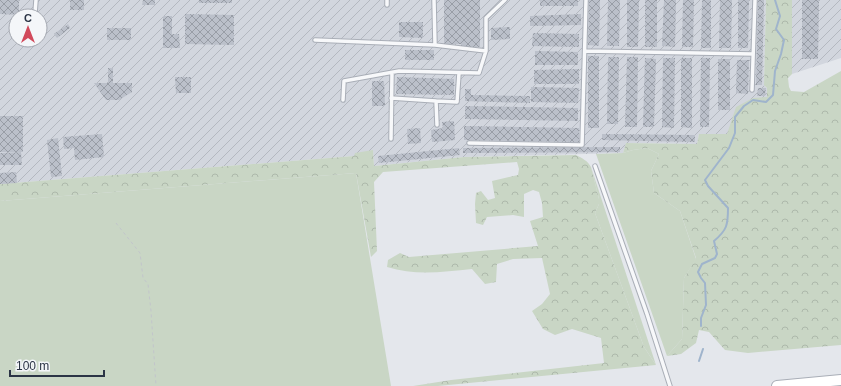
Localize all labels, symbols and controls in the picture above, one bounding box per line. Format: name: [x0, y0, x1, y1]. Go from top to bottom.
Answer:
north arrow: [8, 8, 48, 48]
text: С: [24, 12, 32, 24]
scale bar: [10, 352, 104, 378]
text: 100 m: [16, 359, 49, 373]

